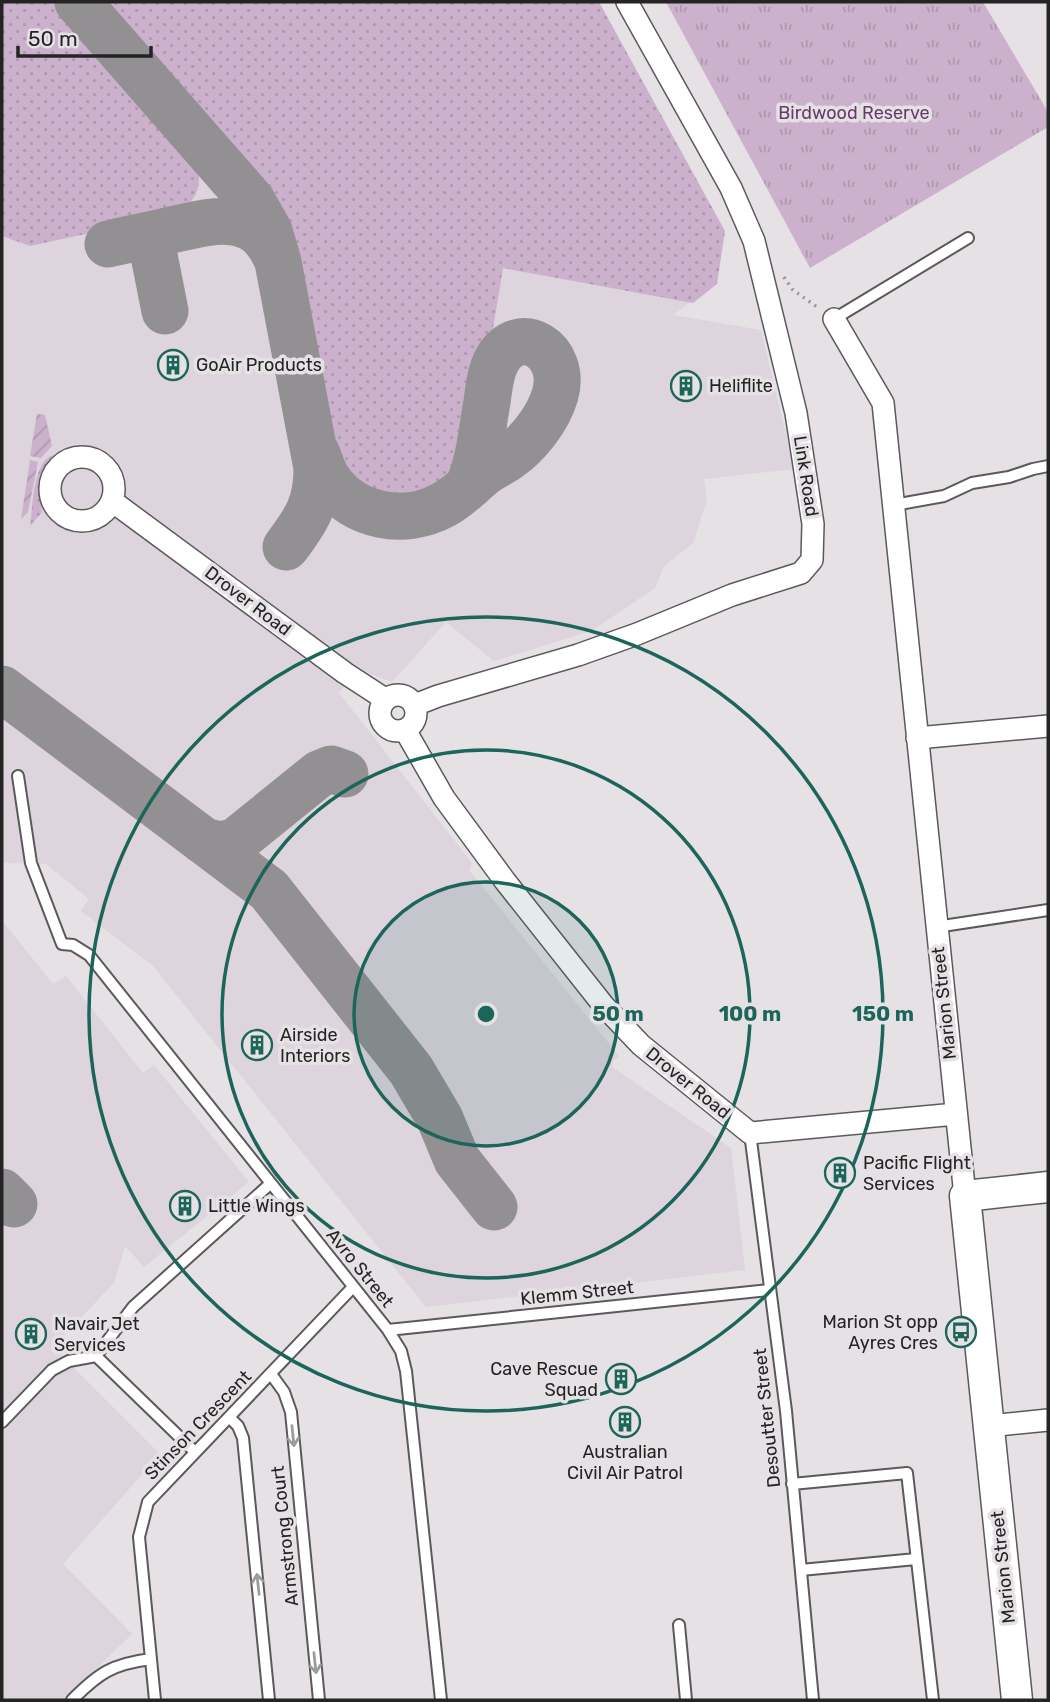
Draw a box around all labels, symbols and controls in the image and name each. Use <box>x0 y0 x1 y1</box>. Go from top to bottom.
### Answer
scale bar <box>18 14 150 58</box>
text: 50 m <box>28 26 78 51</box>
park label: Birdwood Reserve <box>778 102 930 124</box>
building icon: GoAir Products <box>156 348 190 382</box>
place label: GoAir Products <box>196 354 322 376</box>
building icon: Heliflite <box>669 369 703 403</box>
place label: Heliflite <box>709 375 773 397</box>
street label: Link Road <box>789 434 823 518</box>
street label: Drover Road <box>201 561 295 641</box>
street label: Marion Street <box>927 946 961 1060</box>
text: 50 m <box>592 1001 644 1026</box>
text: 100 m <box>719 1001 781 1026</box>
text: 150 m <box>852 1001 914 1026</box>
centre of rings <box>474 1002 498 1026</box>
place label: Airside Interiors <box>280 1024 350 1067</box>
building icon: Airside Interiors <box>240 1028 274 1062</box>
street label: Drover Road <box>641 1042 735 1124</box>
place label: Pacific Flight Services <box>863 1152 971 1195</box>
building icon: Pacific Flight Services <box>823 1156 857 1190</box>
building icon: Little Wings <box>168 1189 202 1223</box>
place label: Little Wings <box>208 1195 305 1217</box>
street label: Avro Street <box>322 1224 398 1312</box>
street label: Klemm Street <box>519 1276 635 1310</box>
place label: Marion St opp Ayres Cres <box>822 1311 938 1354</box>
place label: Navair Jet Services <box>54 1313 139 1356</box>
bus stop icon: Marion St opp Ayres Cres <box>944 1315 978 1349</box>
building icon: Navair Jet Services <box>14 1317 48 1351</box>
street label: Desoutter Street <box>749 1347 785 1489</box>
place label: Cave Rescue Squad <box>490 1358 598 1401</box>
building icon: Cave Rescue Squad <box>604 1362 638 1396</box>
street label: Stinson Crescent <box>140 1366 256 1484</box>
building icon: Australian Civil Air Patrol <box>608 1405 642 1439</box>
one-way arrow <box>287 1424 300 1447</box>
place label: Australian Civil Air Patrol <box>567 1441 683 1484</box>
street label: Armstrong Court <box>267 1465 303 1607</box>
street label: Marion Street <box>986 1510 1020 1624</box>
one-way arrow <box>251 1573 264 1595</box>
one-way arrow <box>309 1651 322 1674</box>

